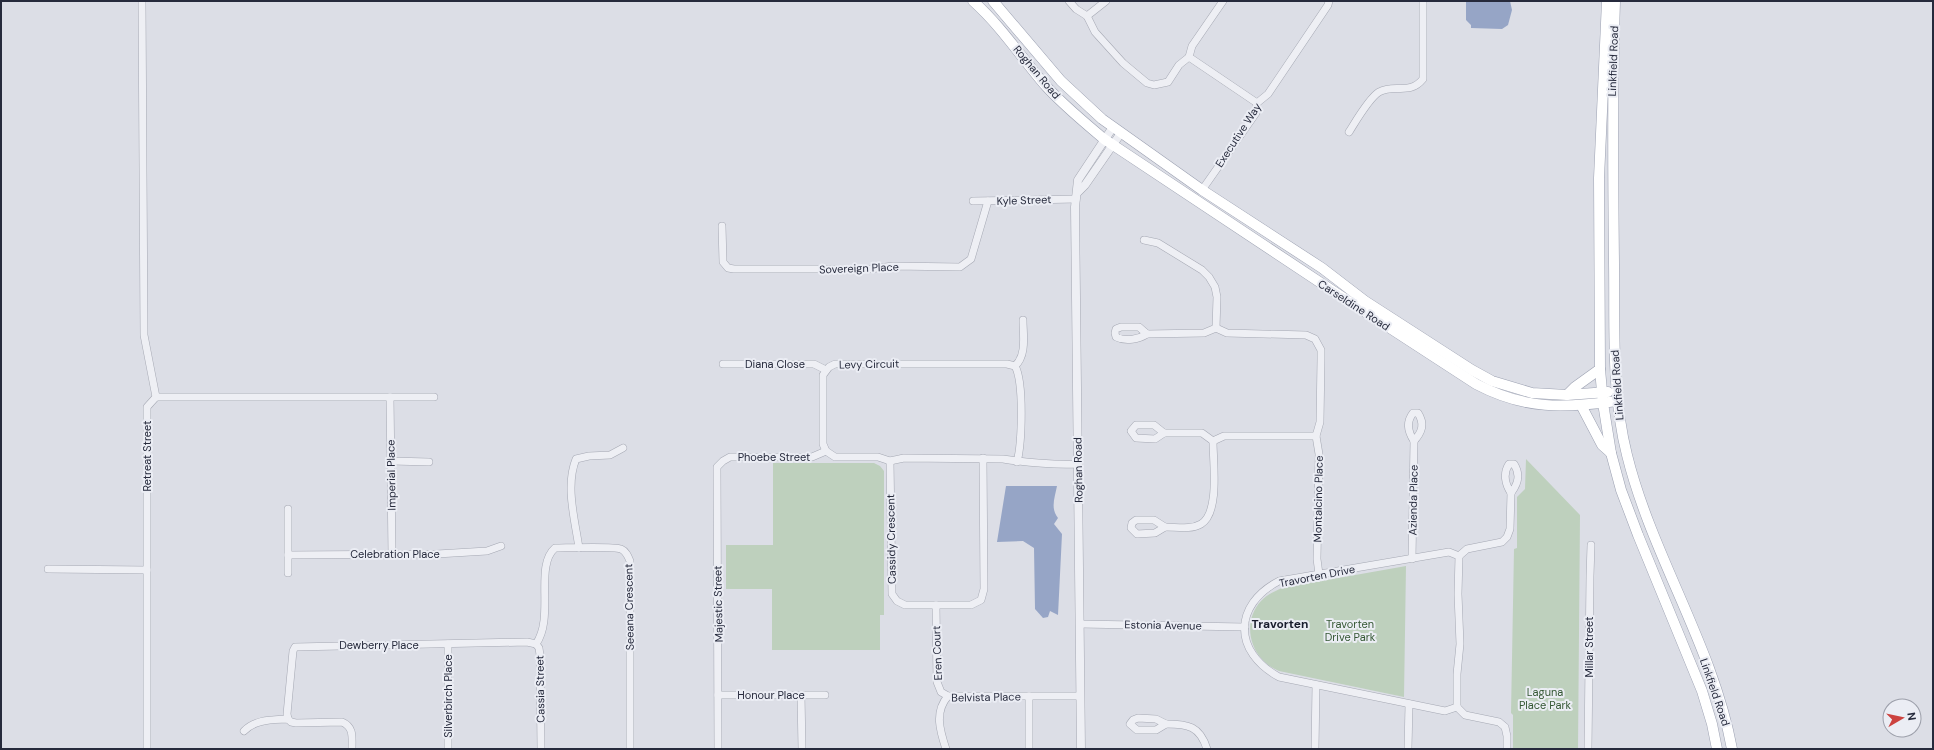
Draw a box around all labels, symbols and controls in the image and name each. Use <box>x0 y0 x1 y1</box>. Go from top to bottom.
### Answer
street label: Linkfield Road <box>1605 25 1621 97</box>
street label: Roghan Road <box>1010 42 1064 102</box>
street label: Executive Way <box>1212 100 1264 170</box>
street label: Kyle Street <box>996 192 1052 208</box>
street label: Sovereign Place <box>819 260 899 276</box>
street label: Carseldine Road <box>1315 277 1393 333</box>
street label: Linkfield Road <box>1608 349 1626 421</box>
street label: Levy Circuit <box>839 356 899 372</box>
street label: Diana Close <box>745 357 805 371</box>
street label: Retreat Street <box>140 421 154 491</box>
street label: Roghan Road <box>1070 437 1086 503</box>
street label: Imperial Place <box>383 439 399 511</box>
street label: Phoebe Street <box>738 450 810 464</box>
street label: Montalcino Place <box>1310 455 1326 543</box>
street label: Azienda Place <box>1405 465 1421 535</box>
street label: Cassidy Crescent <box>883 494 899 584</box>
street label: Celebration Place <box>350 547 440 561</box>
street label: Travorten Drive <box>1278 562 1356 590</box>
street label: Seeana Crescent <box>621 563 637 651</box>
street label: Majestic Street <box>710 565 726 643</box>
district label: Travorten <box>1252 616 1308 632</box>
street label: Estonia Avenue <box>1124 617 1202 633</box>
park label: Travorten Drive Park <box>1325 617 1376 644</box>
street label: Millar Street <box>1582 617 1596 677</box>
street label: Eren Court <box>929 625 945 681</box>
street label: Dewberry Place <box>339 638 419 652</box>
street label: Silverbirch Place <box>441 654 455 738</box>
street label: Cassia Street <box>532 655 548 723</box>
street label: Linkfield Road <box>1697 656 1733 728</box>
park label: Laguna Place Park <box>1519 685 1571 712</box>
street label: Honour Place <box>737 688 805 702</box>
street label: Belvista Place <box>951 689 1021 705</box>
north arrow <box>1882 698 1922 738</box>
text: N <box>1904 711 1919 721</box>

